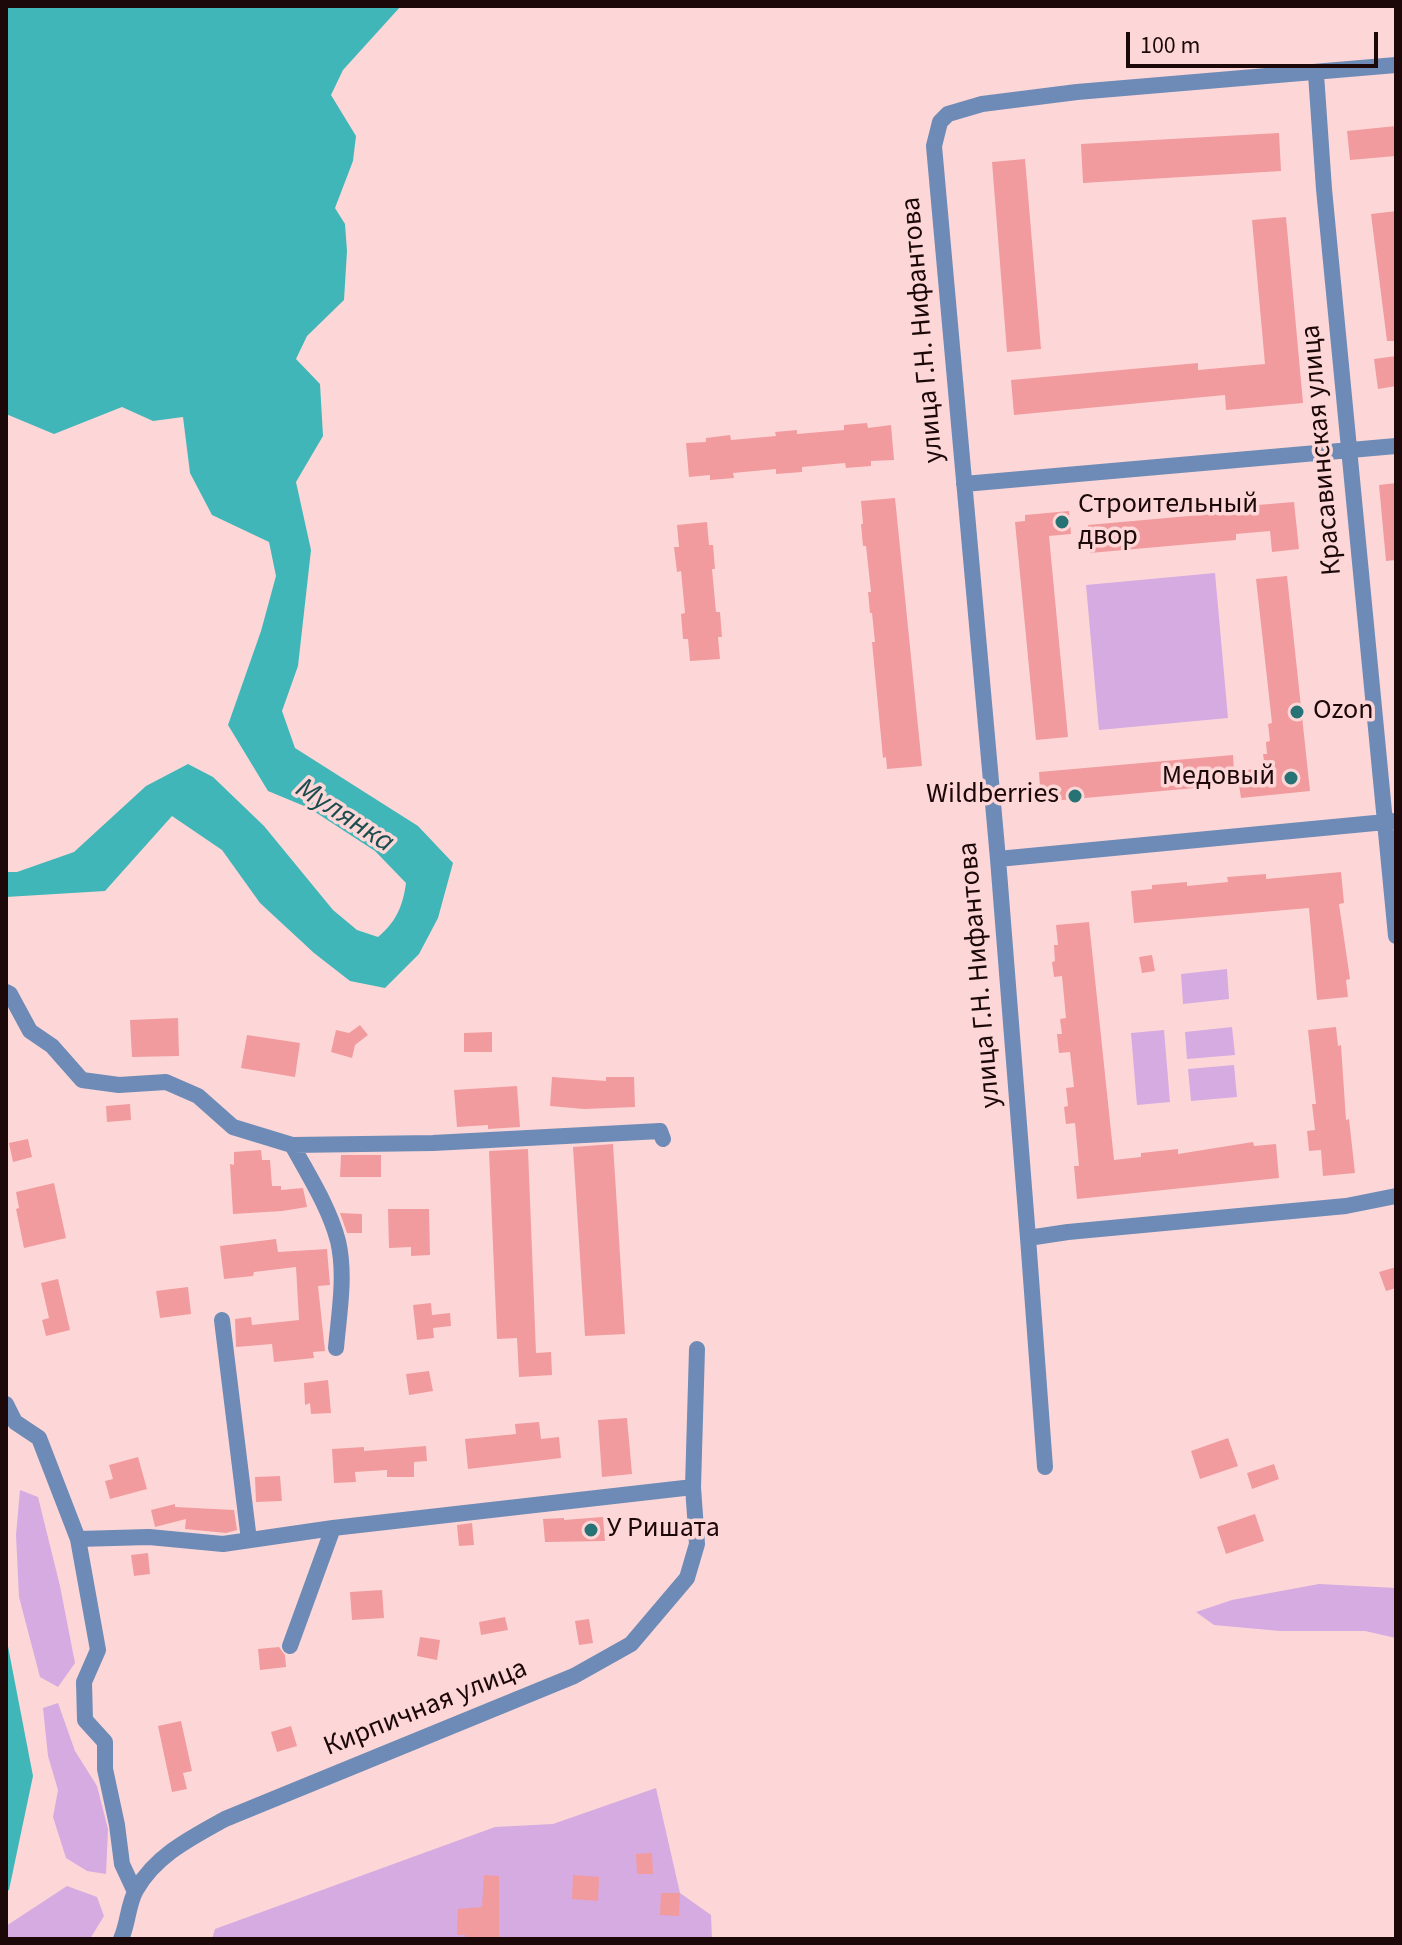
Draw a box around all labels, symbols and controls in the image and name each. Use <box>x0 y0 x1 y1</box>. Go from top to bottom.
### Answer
scale bar <box>1130 16 1382 66</box>
text: 100 m <box>1140 28 1200 63</box>
street label: улица Г.Н. Нифантова <box>896 195 952 465</box>
street label: Красавинская улица <box>1295 323 1351 577</box>
place label: Строительный двор <box>1078 489 1258 555</box>
marker: Строительный двор <box>1053 513 1071 531</box>
place label: Ozon <box>1313 695 1373 729</box>
marker: Ozon <box>1288 703 1306 721</box>
place label: Медовый <box>1162 761 1275 795</box>
marker: Медовый <box>1282 769 1300 787</box>
water label: Мулянка <box>288 772 400 862</box>
place label: Wildberries <box>926 779 1059 813</box>
marker: Wildberries <box>1066 787 1084 805</box>
street label: улица Г.Н. Нифантова <box>953 840 1009 1110</box>
place label: У Ришата <box>607 1513 720 1547</box>
marker: У Ришата <box>582 1521 600 1539</box>
street label: Кирпичная улица <box>319 1653 533 1765</box>

